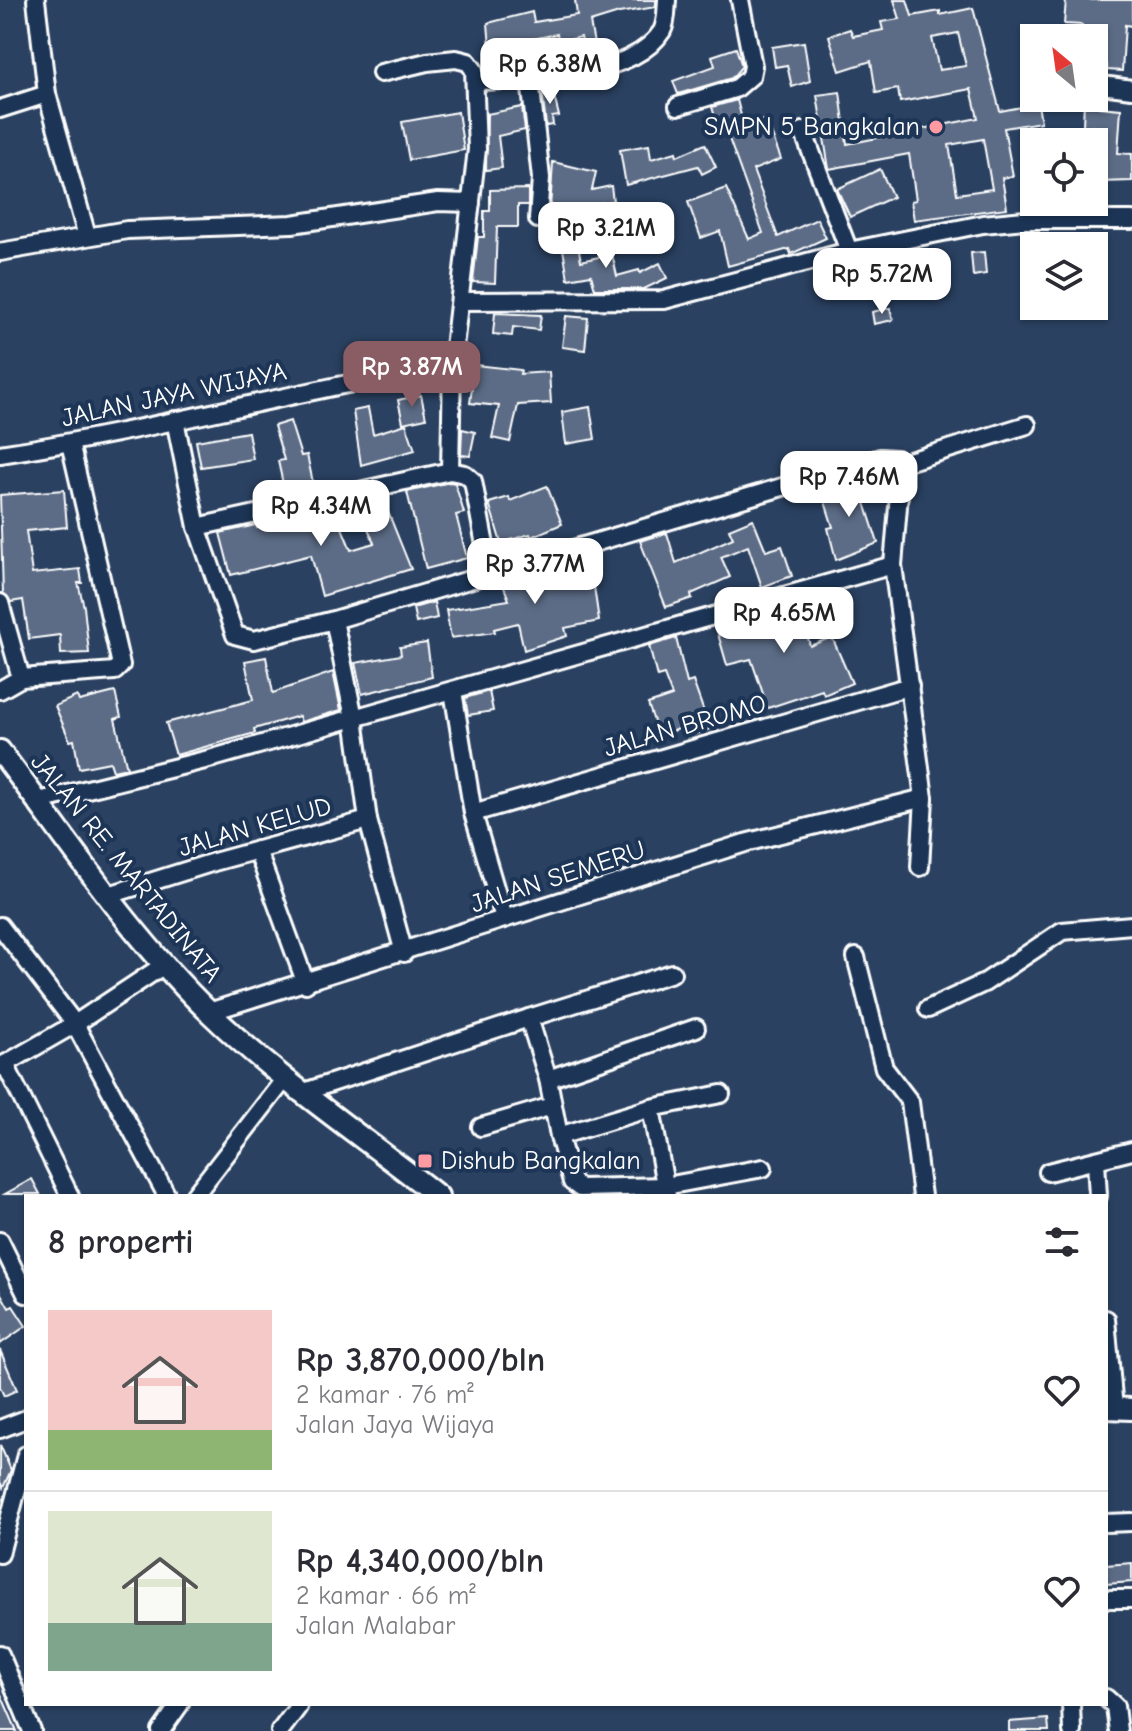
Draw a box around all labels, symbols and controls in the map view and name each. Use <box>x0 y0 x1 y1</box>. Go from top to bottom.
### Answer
north arrow <box>1020 24 1108 112</box>
map controls <box>1020 24 1108 320</box>
pin: Rp 6.38M <box>467 38 633 106</box>
text: Rp 6.38M <box>498 49 602 79</box>
place label: SMPN 5 Bangkalan <box>704 112 920 142</box>
marker: SMPN 5 Bangkalan <box>927 118 945 136</box>
button: locate <box>1020 128 1108 216</box>
pin: Rp 3.21M <box>523 202 689 270</box>
text: Rp 3.21M <box>556 213 656 243</box>
button: layers <box>1020 232 1108 320</box>
pin: Rp 5.72M <box>799 248 965 316</box>
text: Rp 5.72M <box>831 259 933 289</box>
pin: Rp 3.87M <box>329 341 495 409</box>
text: Rp 3.87M <box>361 352 463 382</box>
street label: JALAN JAYA WIJAYA <box>59 356 289 434</box>
pin: Rp 7.46M <box>766 451 932 519</box>
text: Rp 7.46M <box>798 462 900 492</box>
pin: Rp 4.34M <box>238 480 404 548</box>
text: Rp 4.34M <box>271 491 371 521</box>
pin: Rp 3.77M <box>452 538 618 606</box>
text: Rp 3.77M <box>485 549 585 579</box>
pin: Rp 4.65M <box>701 587 867 655</box>
text: Rp 4.65M <box>732 598 836 628</box>
street label: JALAN BROMO <box>600 688 770 764</box>
street label: JALAN RE. MARTADINATA <box>24 747 228 989</box>
street label: JALAN KELUD <box>175 791 335 863</box>
street label: JALAN SEMERU <box>467 835 649 919</box>
place label: Dishub Bangkalan <box>441 1146 641 1176</box>
marker: Dishub Bangkalan <box>416 1152 434 1170</box>
icon: filters <box>1040 1220 1084 1264</box>
text: 8 properti <box>48 1222 194 1262</box>
text: Rp 3,870,000/bln <box>296 1340 545 1380</box>
icon: home <box>112 1342 208 1438</box>
icon: heart <box>1040 1368 1084 1412</box>
text: 2 kamar · 76 m² <box>296 1380 474 1410</box>
text: Jalan Jaya Wijaya <box>296 1410 495 1440</box>
text: Rp 4,340,000/bln <box>296 1541 544 1581</box>
icon: home <box>112 1543 208 1639</box>
icon: heart <box>1040 1569 1084 1613</box>
text: 2 kamar · 66 m² <box>296 1581 476 1611</box>
text: Jalan Malabar <box>296 1611 455 1641</box>

